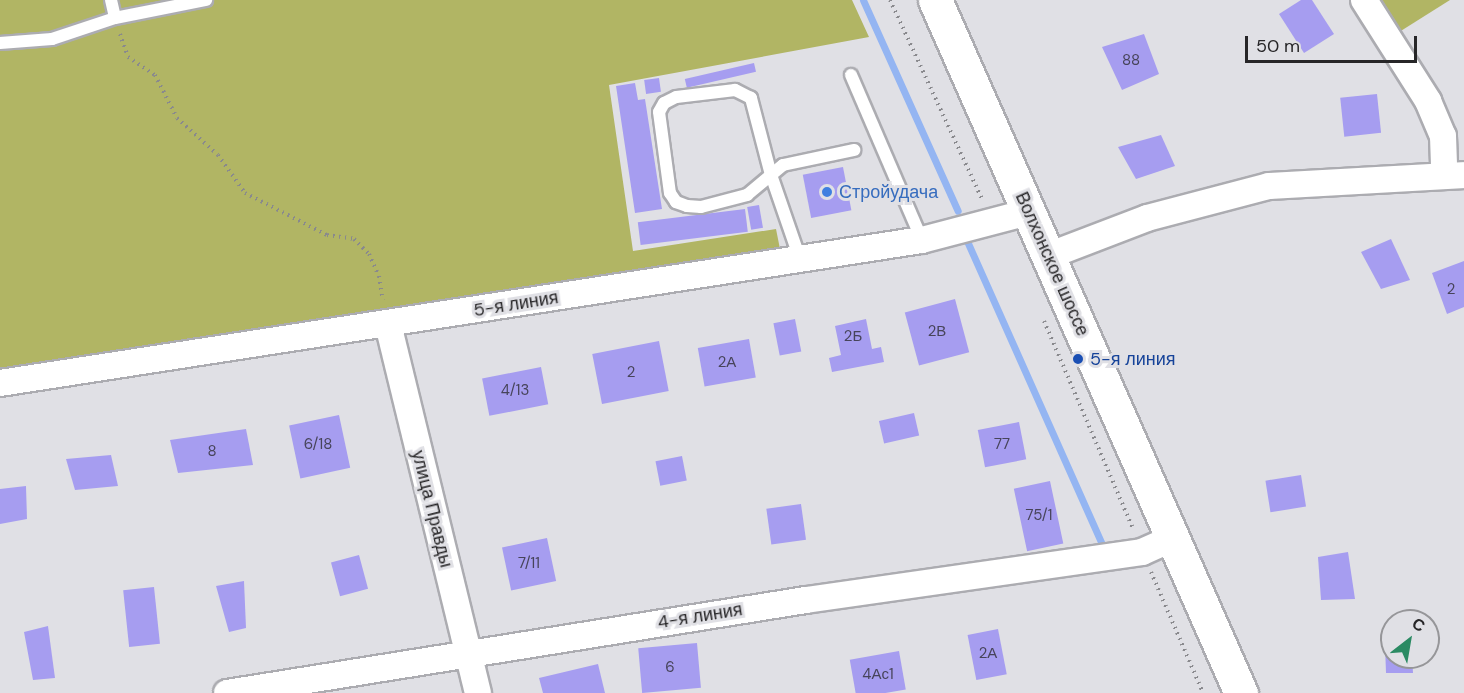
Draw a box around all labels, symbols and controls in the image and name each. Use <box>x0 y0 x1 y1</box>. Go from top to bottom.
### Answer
scale bar <box>1248 24 1420 62</box>
text: 50 m <box>1256 34 1300 58</box>
house number: 88 <box>1122 52 1140 70</box>
place label: Стройудача <box>839 181 938 203</box>
marker: Стройудача <box>820 185 834 199</box>
street label: Волхонское шоссе <box>1011 189 1093 339</box>
house number: 2 <box>1447 281 1455 299</box>
street label: 5-я линия <box>472 287 560 321</box>
house number: 2В <box>928 323 946 341</box>
house number: 2Б <box>844 328 862 346</box>
place label: 5-я линия <box>1090 348 1176 370</box>
marker: 5-я линия <box>1071 352 1085 366</box>
house number: 2А <box>718 354 736 372</box>
house number: 2 <box>627 364 635 382</box>
house number: 4/13 <box>501 382 529 400</box>
house number: 6/18 <box>304 436 332 454</box>
house number: 77 <box>994 436 1010 454</box>
house number: 8 <box>207 443 217 461</box>
street label: улица Правды <box>407 448 457 570</box>
house number: 75/1 <box>1026 507 1052 525</box>
house number: 7/11 <box>518 555 540 573</box>
street label: 4-я линия <box>656 599 744 633</box>
north arrow <box>1380 609 1440 669</box>
text: С <box>1408 613 1429 637</box>
house number: 2А <box>979 645 997 663</box>
house number: 6 <box>665 659 675 677</box>
house number: 4Ас1 <box>862 666 894 684</box>

